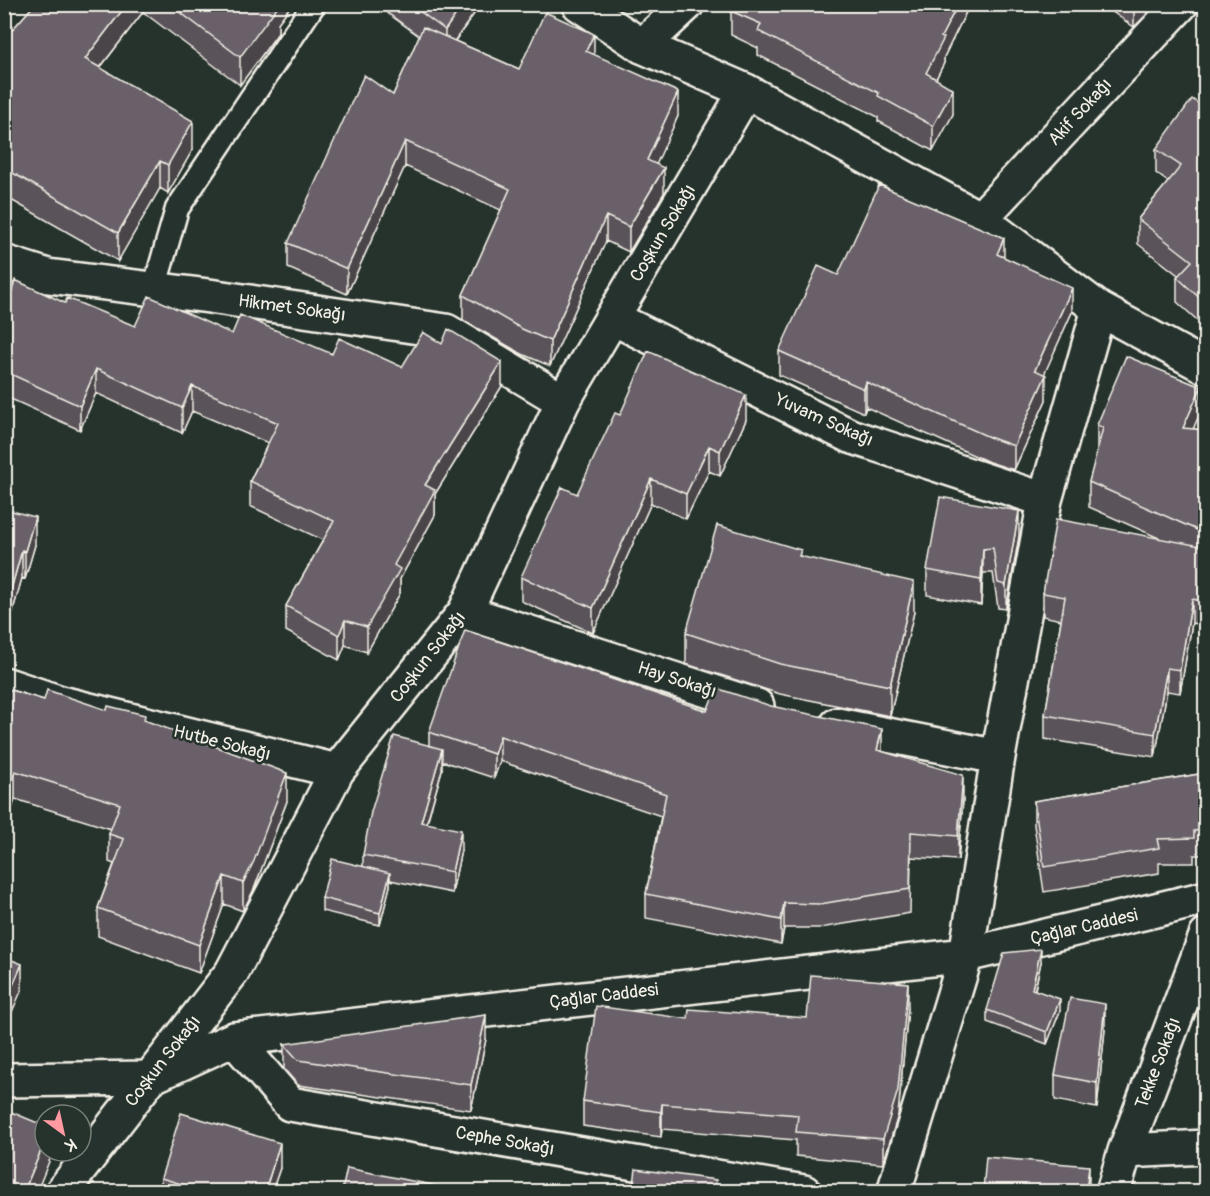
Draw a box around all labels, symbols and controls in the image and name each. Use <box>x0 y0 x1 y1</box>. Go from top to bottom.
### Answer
street label: Akif Sokağı <box>1043 73 1117 151</box>
street label: Coşkun Sokağı <box>625 180 701 286</box>
street label: Hikmet Sokağı <box>237 289 347 327</box>
street label: Yuvam Sokağı <box>770 388 877 452</box>
street label: Coşkun Sokağı <box>385 607 471 707</box>
street label: Hay Sokağı <box>635 656 719 704</box>
street label: Hutbe Sokağı <box>171 720 273 766</box>
street label: Çağlar Caddesi <box>1028 903 1140 951</box>
street label: Çağlar Caddesi <box>548 978 660 1014</box>
street label: Coşkun Sokağı <box>120 1011 206 1111</box>
street label: Tekke Sokağı <box>1130 1014 1186 1112</box>
north arrow <box>33 1103 93 1163</box>
street label: Cephe Sokağı <box>454 1121 556 1161</box>
text: K <box>61 1134 80 1156</box>

